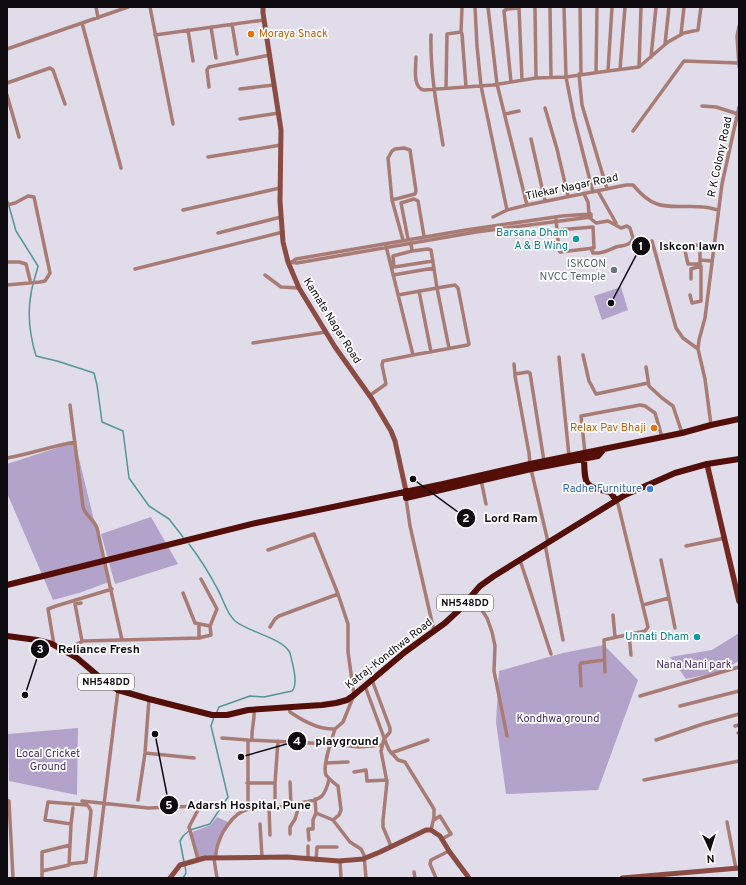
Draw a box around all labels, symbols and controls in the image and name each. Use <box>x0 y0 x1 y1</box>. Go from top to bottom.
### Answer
place label: Moraya Snack <box>259 27 328 41</box>
marker: Moraya Snack <box>246 29 256 39</box>
street label: R K Colony Road <box>705 115 735 199</box>
street label: Tilekar Nagar Road <box>524 170 620 204</box>
place label: Barsana Dham A & B Wing <box>496 226 568 253</box>
marker: Barsana Dham A & B Wing <box>571 234 581 244</box>
callout: Iskcon lawn <box>631 234 733 258</box>
text: 1 <box>639 239 643 255</box>
text: Iskcon lawn <box>659 239 725 255</box>
place label: ISKCON NVCC Temple <box>539 257 606 284</box>
marker: ISKCON NVCC Temple <box>609 265 619 275</box>
street label: Kamate Nagar Road <box>300 276 364 366</box>
place label: Relax Pav Bhaji <box>570 421 646 435</box>
marker: Relax Pav Bhaji <box>649 423 659 433</box>
place label: Radhe Furniture <box>562 482 642 496</box>
marker: Radhe Furniture <box>645 484 655 494</box>
callout: Lord Ram <box>456 506 545 530</box>
text: 2 <box>462 511 470 527</box>
text: Lord Ram <box>484 511 538 527</box>
road number: NH548DD <box>437 595 493 611</box>
street label: Katraj-Kondhwa Road <box>343 616 435 692</box>
place label: Unnati Dham <box>625 630 689 644</box>
marker: Unnati Dham <box>692 632 702 642</box>
callout: Reliance Fresh <box>30 637 147 661</box>
text: 3 <box>36 642 44 658</box>
text: Reliance Fresh <box>58 642 140 658</box>
park label: Nana Nani park <box>656 658 732 672</box>
road number: NH548DD <box>78 674 134 690</box>
park label: Kondhwa ground <box>516 712 600 726</box>
callout: playground <box>287 729 387 753</box>
text: 4 <box>293 734 301 750</box>
text: playground <box>315 734 379 750</box>
park label: Local Cricket Ground <box>16 747 80 774</box>
callout: Adarsh Hospital, Pune <box>159 793 319 817</box>
text: 5 <box>165 798 173 814</box>
text: Adarsh Hospital, Pune <box>187 798 311 814</box>
north arrow <box>690 829 730 869</box>
text: N <box>706 851 715 865</box>

